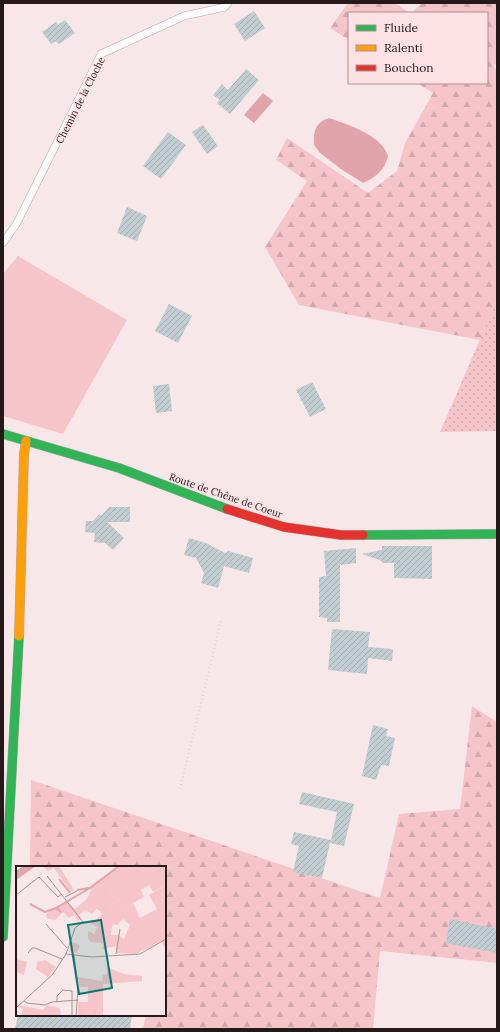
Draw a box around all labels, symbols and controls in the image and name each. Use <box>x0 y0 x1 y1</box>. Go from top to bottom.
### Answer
legend <box>348 12 488 84</box>
text: Fluide <box>384 20 419 35</box>
text: Ralenti <box>384 40 423 55</box>
street label: Chemin de la Cloche <box>53 54 108 146</box>
text: Bouchon <box>384 60 434 75</box>
street label: Route de Chêne de Coeur <box>167 470 285 521</box>
inset map <box>16 866 166 1016</box>

